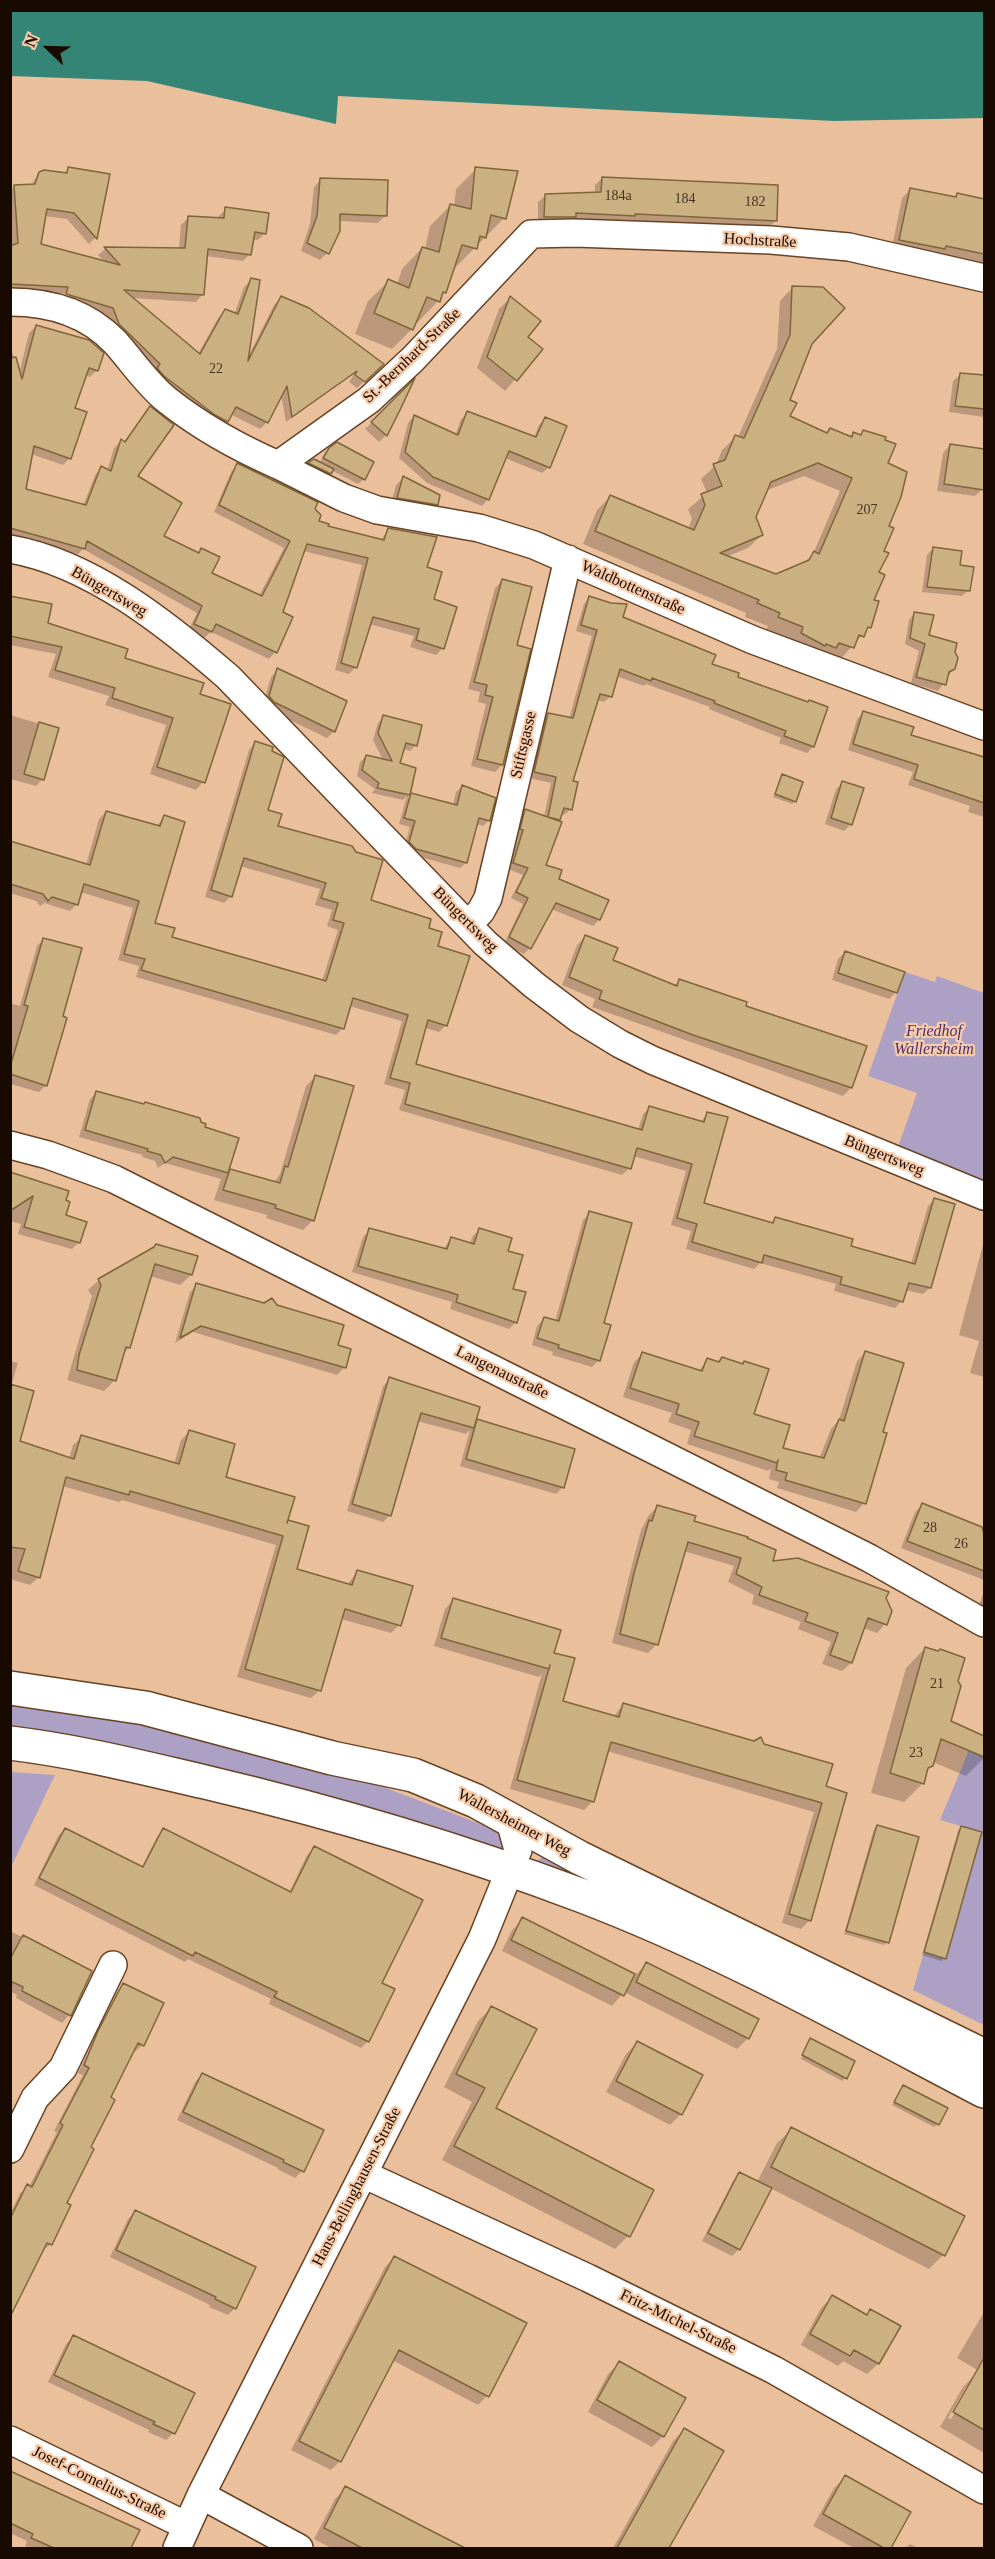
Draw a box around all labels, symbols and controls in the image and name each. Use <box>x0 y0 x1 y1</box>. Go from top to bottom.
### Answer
north arrow <box>18 18 78 78</box>
text: N <box>21 32 41 49</box>
house number: 184a <box>604 188 632 204</box>
house number: 184 <box>674 191 696 207</box>
house number: 182 <box>744 194 766 210</box>
street label: Hochstraße <box>723 230 797 252</box>
street label: St.-Bernhard-Straße <box>359 304 465 408</box>
house number: 22 <box>209 361 223 377</box>
house number: 207 <box>856 502 878 518</box>
street label: Waldbottenstraße <box>578 557 688 619</box>
street label: Büngertsweg <box>68 563 150 621</box>
street label: Stiftsgasse <box>507 709 541 781</box>
street label: Büngertsweg <box>428 883 502 957</box>
park label: Friedhof Wallersheim <box>894 1022 974 1060</box>
street label: Büngertsweg <box>841 1131 927 1181</box>
street label: Langenaustraße <box>452 1342 552 1404</box>
house number: 28 <box>923 1520 937 1536</box>
house number: 26 <box>954 1536 968 1552</box>
house number: 21 <box>930 1676 944 1692</box>
house number: 23 <box>909 1745 923 1761</box>
street label: Wallersheimer Weg <box>454 1785 574 1861</box>
street label: Hans-Bellinghausen-Straße <box>309 2104 405 2270</box>
street label: Fritz-Michel-Straße <box>617 2286 739 2358</box>
street label: Josef-Cornelius-Straße <box>29 2442 169 2524</box>

